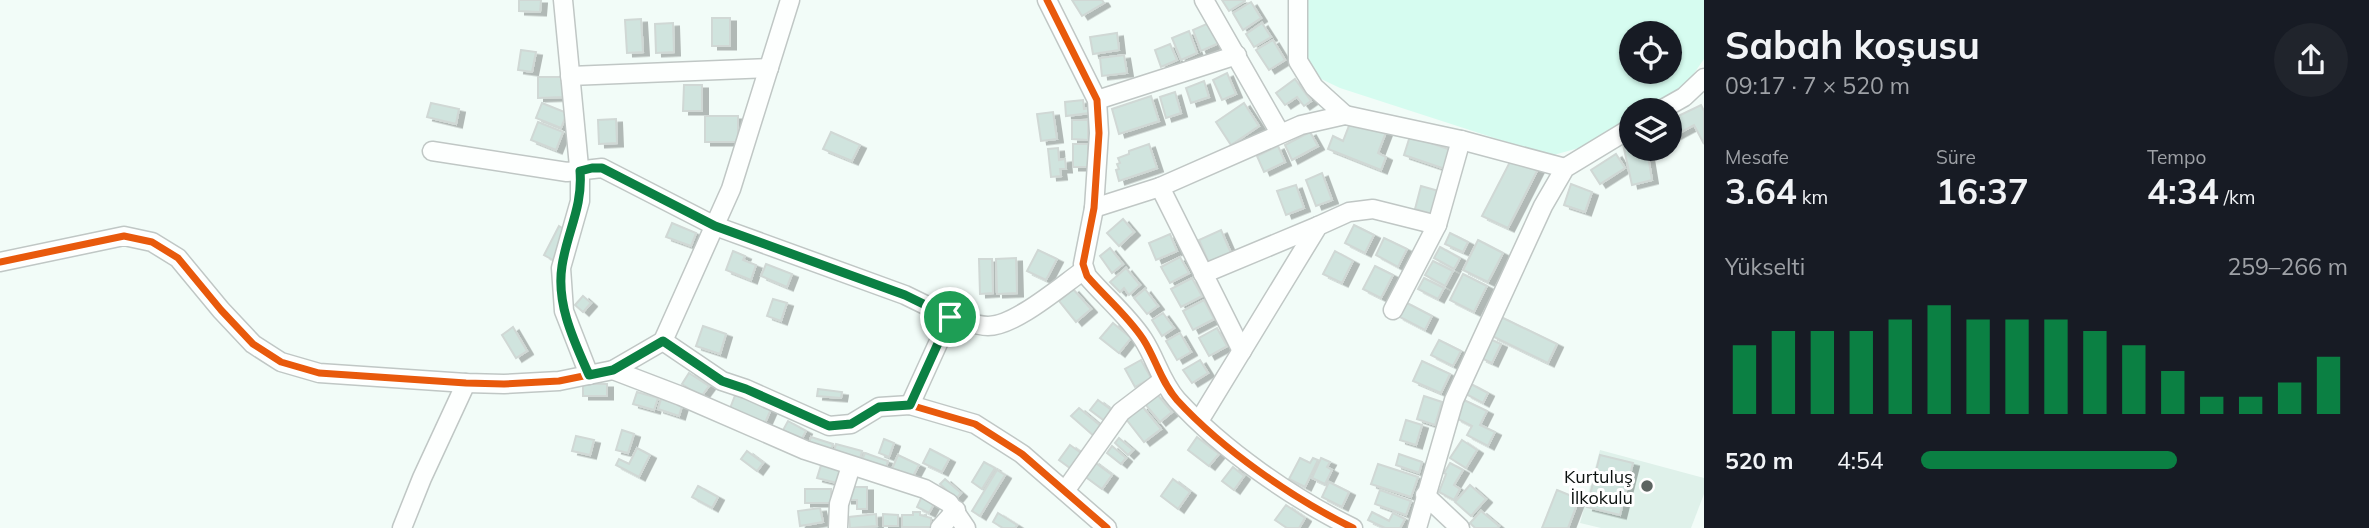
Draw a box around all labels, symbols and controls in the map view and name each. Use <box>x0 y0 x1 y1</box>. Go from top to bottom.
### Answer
map controls <box>1619 21 1682 161</box>
button: locate <box>1619 21 1682 84</box>
text: Sabah koşusu <box>1725 21 1980 69</box>
button: share <box>2274 23 2348 97</box>
text: 09:17 · 7 × 520 m <box>1725 71 1910 100</box>
button: layers <box>1619 98 1682 161</box>
text: Mesafe <box>1725 145 1789 169</box>
text: Süre <box>1936 145 1976 169</box>
text: Tempo <box>2147 145 2206 169</box>
text: 3.64 <box>1725 169 1797 213</box>
text: 16:37 <box>1936 169 2029 213</box>
text: 4:34 <box>2147 169 2219 213</box>
text: km <box>1797 185 1828 209</box>
text: /km <box>2219 185 2256 209</box>
text: Yükselti <box>1725 252 1805 281</box>
text: 259–266 m <box>2227 252 2348 281</box>
pin <box>920 287 980 347</box>
icon: arrive <box>931 298 969 336</box>
text: 520 m <box>1725 446 1793 475</box>
text: 4:54 <box>1837 446 1884 475</box>
place label: Kurtuluş İlkokulu <box>1564 465 1633 509</box>
marker: Kurtuluş İlkokulu <box>1639 478 1655 494</box>

